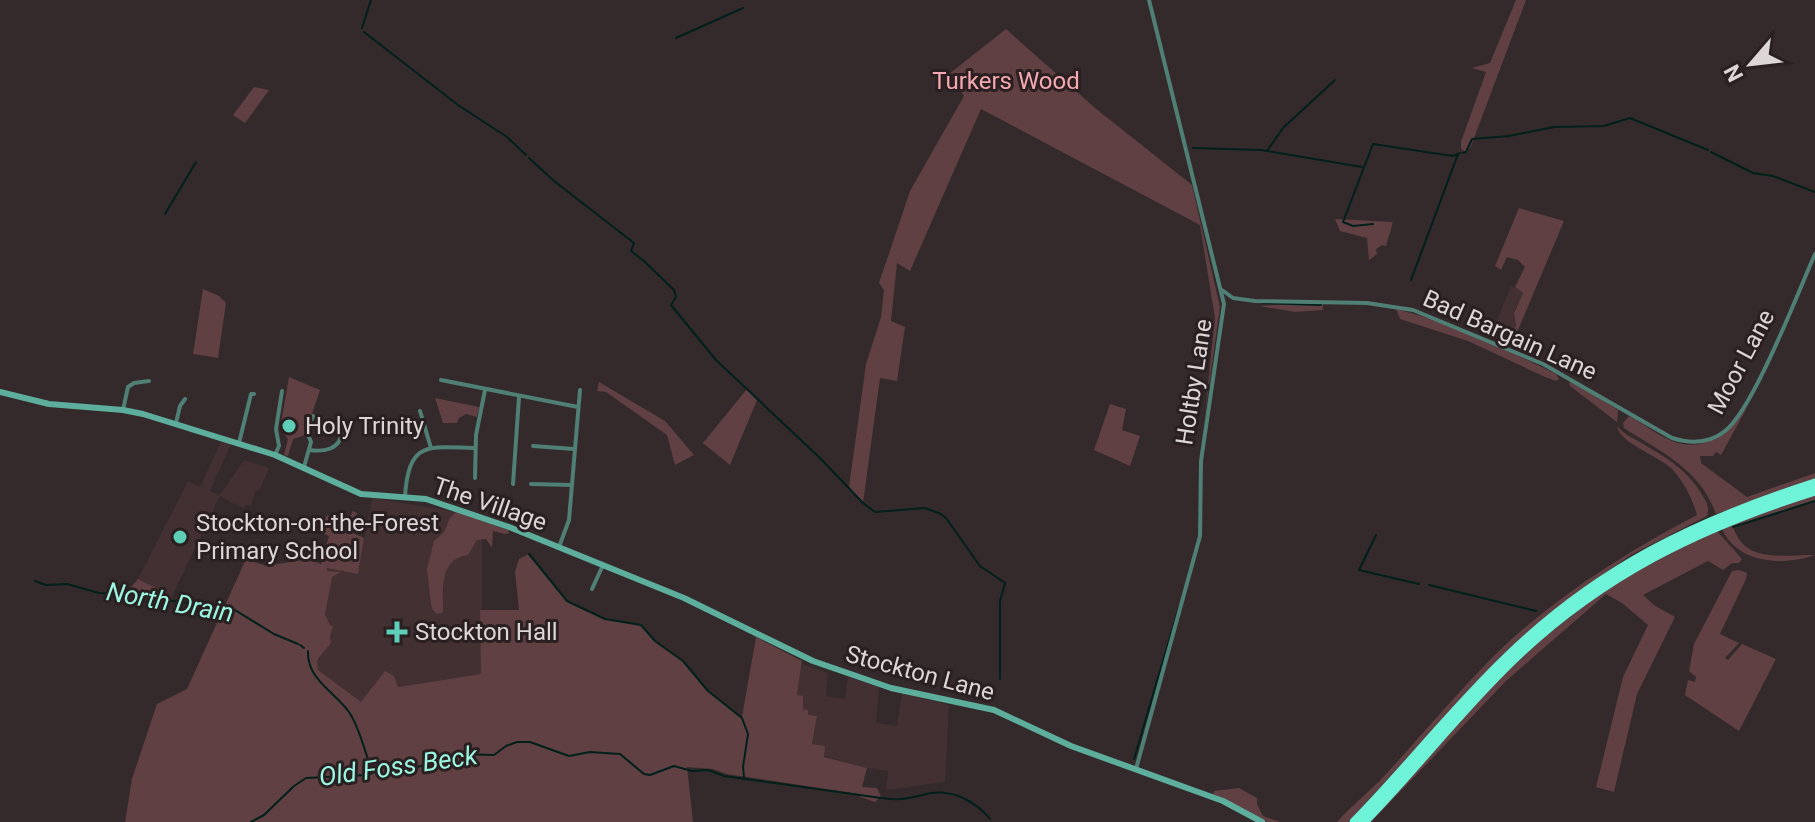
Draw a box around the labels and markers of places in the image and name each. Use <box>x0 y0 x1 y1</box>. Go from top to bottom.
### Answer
place label: Holy Trinity <box>305 412 425 440</box>
marker: Holy Trinity <box>280 417 298 435</box>
place label: Stockton-on-the-Forest Primary School <box>196 509 439 565</box>
marker: Stockton-on-the-Forest Primary School <box>171 528 189 546</box>
place label: Stockton Hall <box>415 618 558 646</box>
marker: Stockton Hall <box>386 621 408 643</box>

